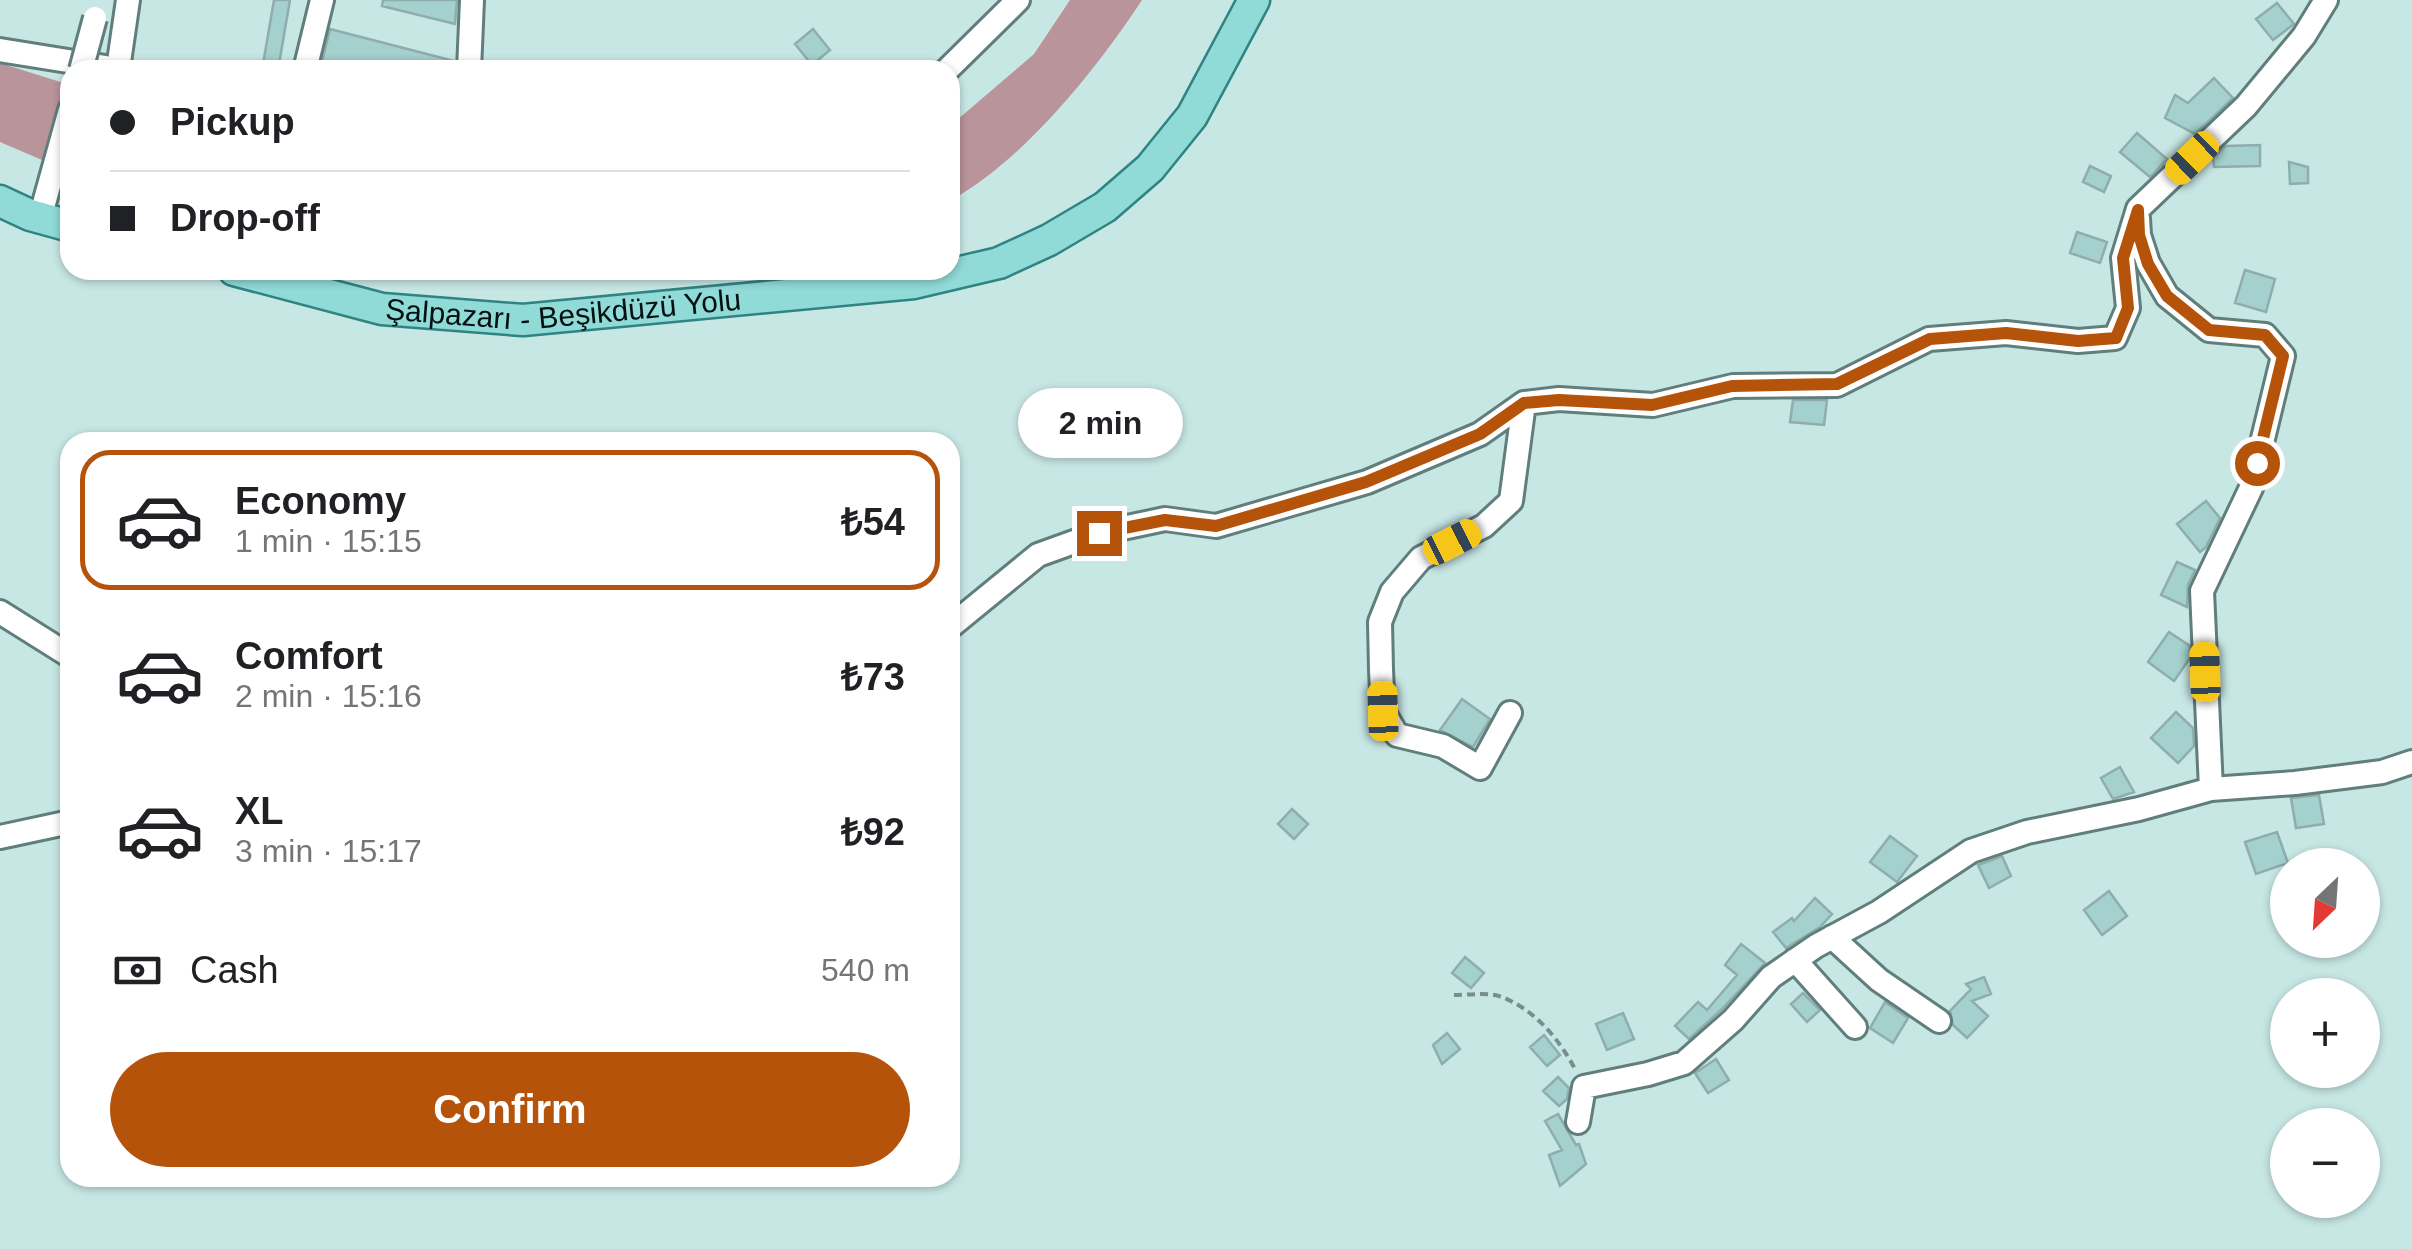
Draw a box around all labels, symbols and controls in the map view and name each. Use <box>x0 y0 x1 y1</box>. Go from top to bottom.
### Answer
text: Pickup <box>170 101 295 143</box>
car <box>2160 126 2224 190</box>
text: Drop-off <box>170 197 320 239</box>
street label: Şalpazarı - Beşikdüzü Yolu <box>384 282 743 336</box>
callout: 2 min <box>1016 388 1182 458</box>
text: 2 min <box>1059 405 1142 441</box>
route start <box>2235 441 2280 486</box>
icon: car <box>115 475 205 565</box>
text: Economy <box>235 480 406 522</box>
text: ₺54 <box>841 501 905 543</box>
route end <box>1077 511 1122 556</box>
car <box>1418 515 1486 569</box>
text: 1 min · 15:15 <box>235 523 422 559</box>
icon: car <box>115 630 205 720</box>
text: Comfort <box>235 635 383 677</box>
car <box>2189 641 2221 703</box>
text: ₺73 <box>841 656 905 698</box>
text: 2 min · 15:16 <box>235 678 422 714</box>
car <box>1367 680 1399 742</box>
icon: car <box>115 785 205 875</box>
text: XL <box>235 790 284 832</box>
text: ₺92 <box>841 811 905 853</box>
text: 3 min · 15:17 <box>235 833 422 869</box>
north arrow <box>2270 848 2380 958</box>
map controls <box>2270 848 2380 1218</box>
icon: cash <box>110 943 165 998</box>
text: Cash <box>190 949 279 991</box>
text: 540 m <box>821 952 910 988</box>
button: + <box>2270 978 2380 1088</box>
button: Confirm <box>110 1052 910 1167</box>
button: − <box>2270 1108 2380 1218</box>

